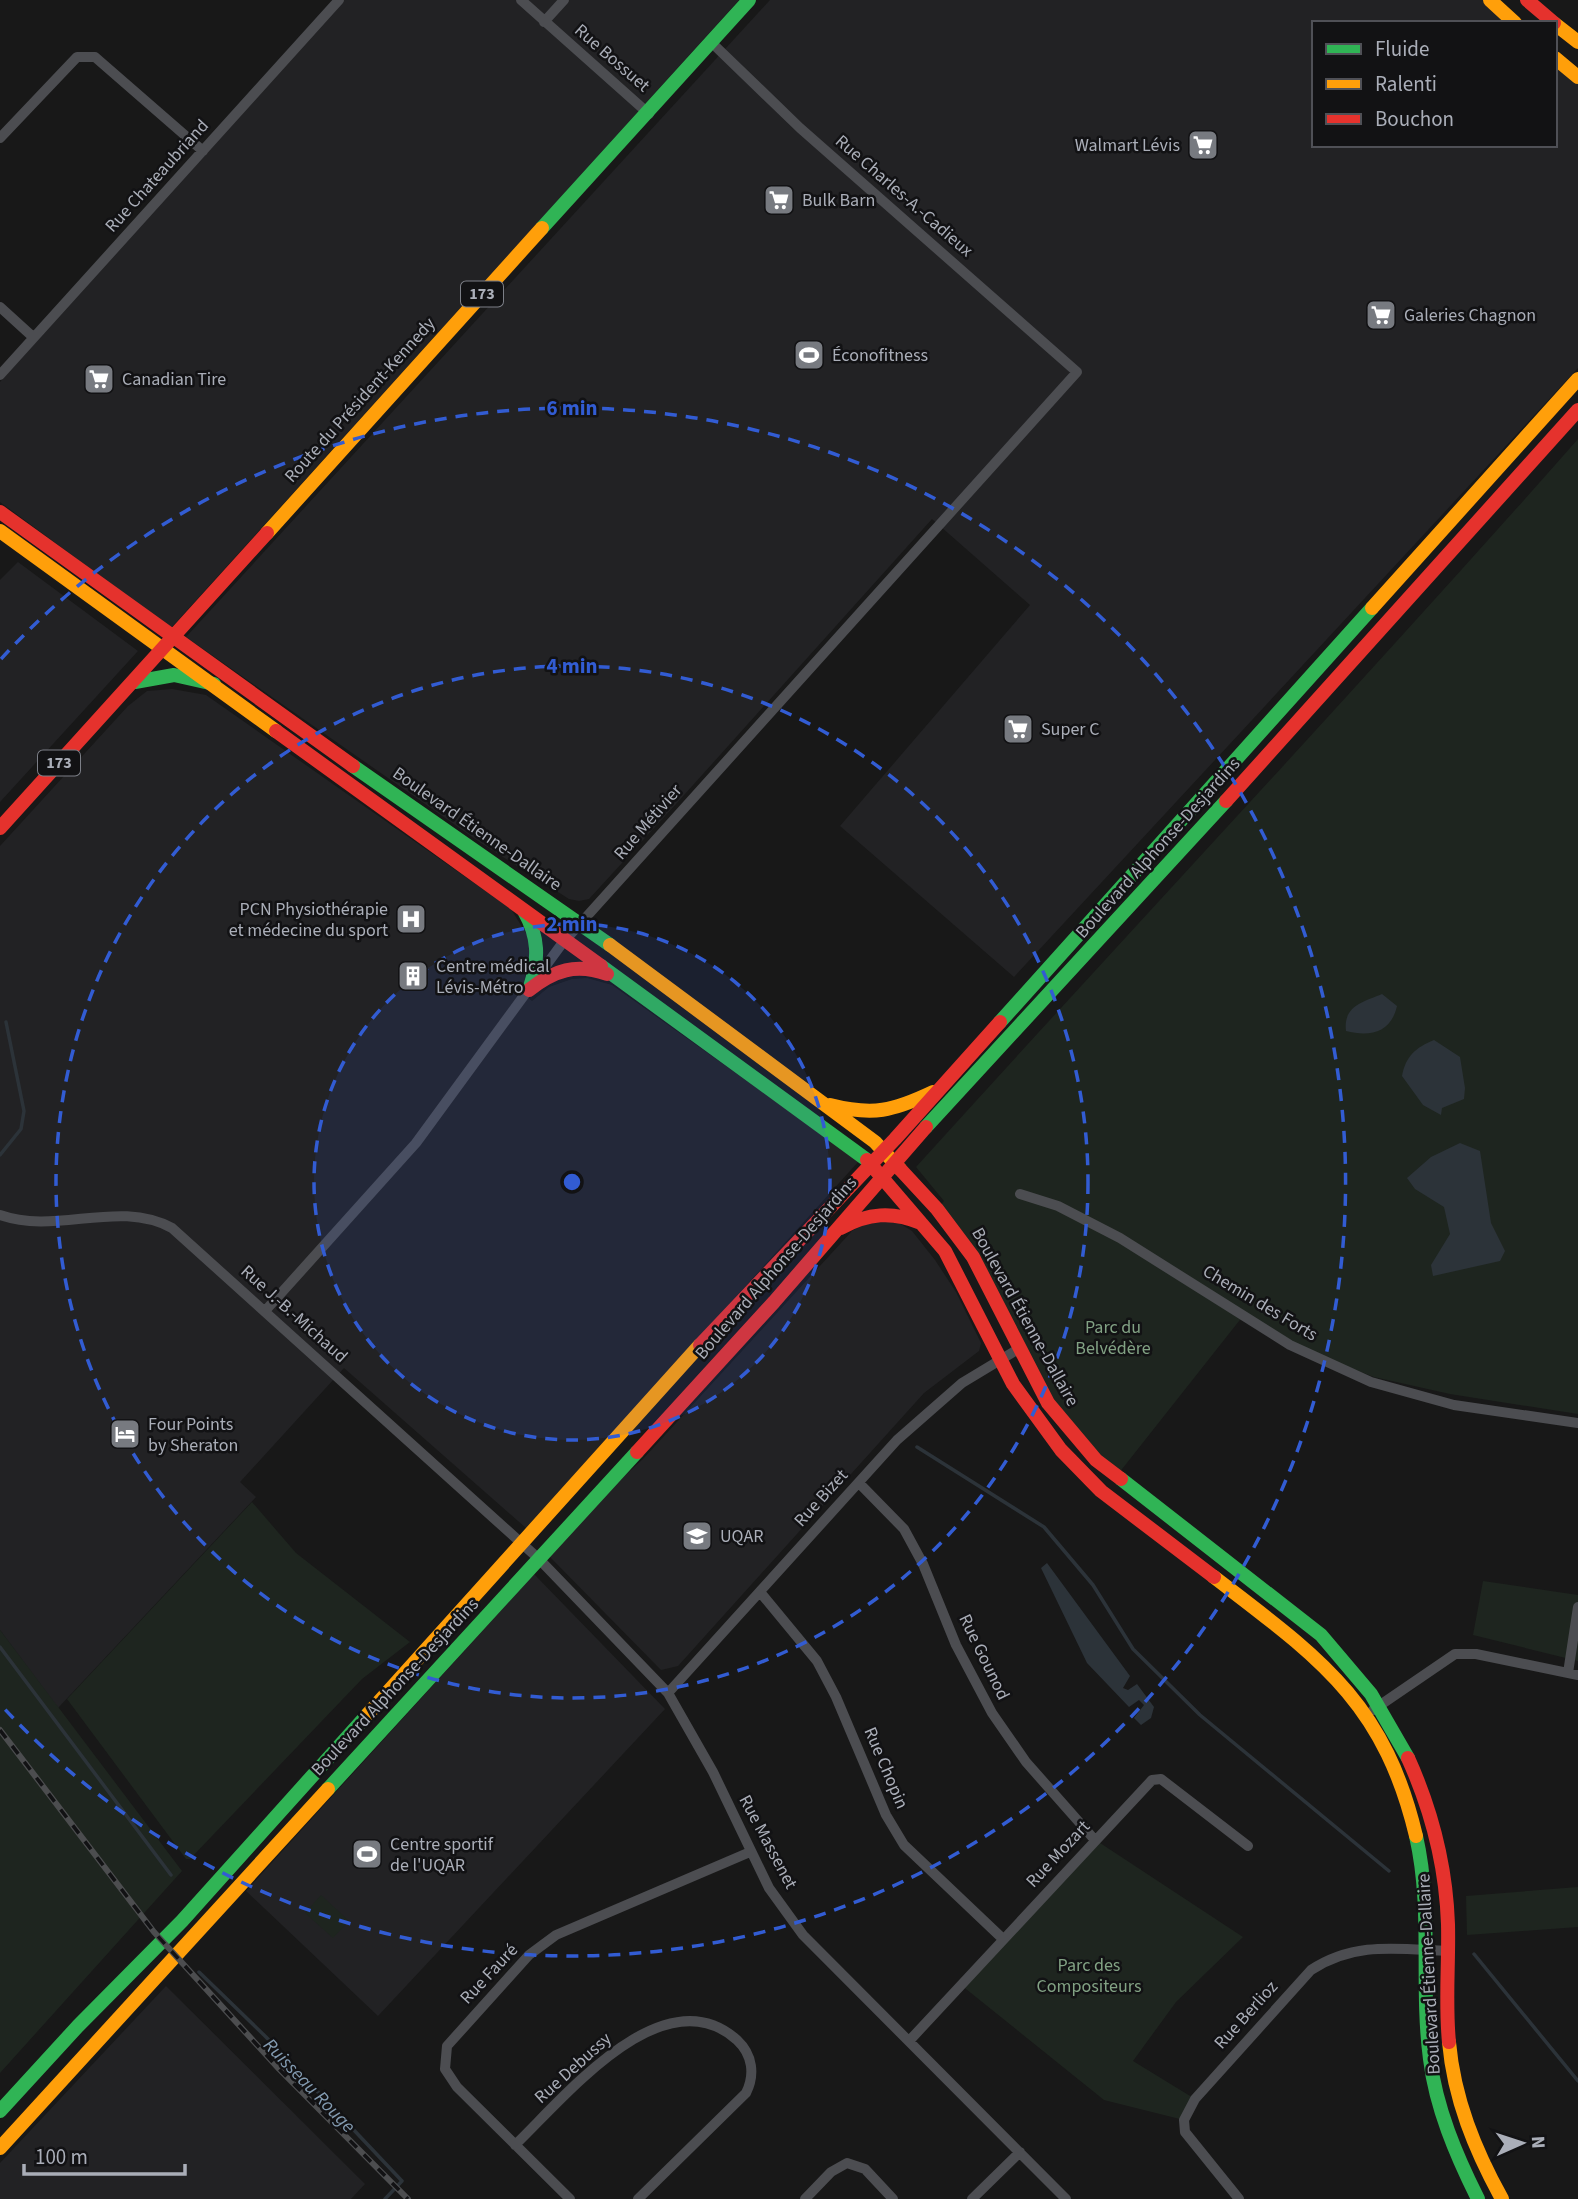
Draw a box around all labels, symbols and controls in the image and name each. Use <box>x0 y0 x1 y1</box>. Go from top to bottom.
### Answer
street label: Rue Bossuet <box>569 18 655 98</box>
legend <box>1312 21 1557 147</box>
text: Fluide <box>1375 34 1429 64</box>
text: Ralenti <box>1375 69 1437 99</box>
text: Bouchon <box>1375 104 1454 134</box>
street label: Rue Chateaubriand <box>99 114 215 238</box>
supermarket icon: Walmart Lévis <box>1186 128 1220 162</box>
street label: Rue Charles-A.-Cadieux <box>830 129 978 263</box>
place label: Walmart Lévis <box>1075 133 1180 158</box>
supermarket icon: Bulk Barn <box>762 183 796 217</box>
place label: Bulk Barn <box>802 188 875 213</box>
road number: 173 <box>461 282 503 306</box>
supermarket icon: Galeries Chagnon <box>1364 298 1398 332</box>
place label: Galeries Chagnon <box>1404 303 1536 328</box>
street label: Route du Président-Kennedy <box>279 311 442 488</box>
sports icon: Éconofitness <box>792 338 826 372</box>
place label: Éconofitness <box>832 343 928 368</box>
supermarket icon: Canadian Tire <box>82 362 116 396</box>
place label: Canadian Tire <box>122 367 226 392</box>
text: 6 min <box>546 393 598 423</box>
text: 4 min <box>546 651 598 681</box>
supermarket icon: Super C <box>1001 712 1035 746</box>
place label: Super C <box>1041 717 1099 742</box>
road number: 173 <box>38 750 80 776</box>
street label: Boulevard Alphonse-Desjardins <box>1070 752 1246 944</box>
street label: Boulevard Étienne-Dallaire <box>387 761 567 897</box>
street label: Rue Métivier <box>608 778 688 865</box>
place label: PCN Physiothérapie et médecine du sport <box>229 897 388 943</box>
hospital icon: PCN Physiothérapie et médecine du sport <box>394 902 428 936</box>
text: 2 min <box>546 909 598 939</box>
place label: Centre médical Lévis-Métro <box>436 954 550 1000</box>
building icon: Centre médical Lévis-Métro <box>396 959 430 993</box>
centre of rings <box>560 1170 584 1194</box>
street label: Boulevard Alphonse-Desjardins <box>689 1171 863 1365</box>
street label: Boulevard Étienne-Dallaire <box>965 1223 1085 1411</box>
street label: Rue J.-B.-Michaud <box>235 1259 353 1369</box>
street label: Chemin des Forts <box>1198 1259 1322 1347</box>
park label: Parc du Belvédère <box>1075 1315 1151 1361</box>
place label: Four Points by Sheraton <box>148 1412 238 1458</box>
hotel icon: Four Points by Sheraton <box>108 1417 142 1451</box>
street label: Rue Bizet <box>788 1464 854 1532</box>
school or university icon: UQAR <box>680 1519 714 1553</box>
place label: UQAR <box>720 1524 763 1549</box>
street label: Boulevard Alphonse-Desjardins <box>306 1592 484 1782</box>
street label: Rue Gounod <box>952 1610 1016 1704</box>
street label: Rue Chopin <box>858 1723 914 1813</box>
street label: Rue Massenet <box>733 1790 803 1894</box>
street label: Rue Mozart <box>1020 1815 1096 1893</box>
place label: Centre sportif de l'UQAR <box>390 1832 494 1878</box>
sports icon: Centre sportif de l'UQAR <box>350 1837 384 1871</box>
street label: Boulevard Étienne-Dallaire <box>1411 1873 1447 2075</box>
street label: Rue Fauré <box>454 1938 524 2010</box>
park label: Parc des Compositeurs <box>1037 1953 1141 1999</box>
street label: Rue Berlioz <box>1208 1975 1284 2055</box>
street label: Rue Debussy <box>529 2026 617 2109</box>
water label: Ruisseau Rouge <box>257 2033 361 2139</box>
north arrow <box>1487 2108 1557 2178</box>
scale bar <box>24 2132 186 2176</box>
text: N <box>1524 2135 1551 2149</box>
text: 100 m <box>35 2142 88 2172</box>

